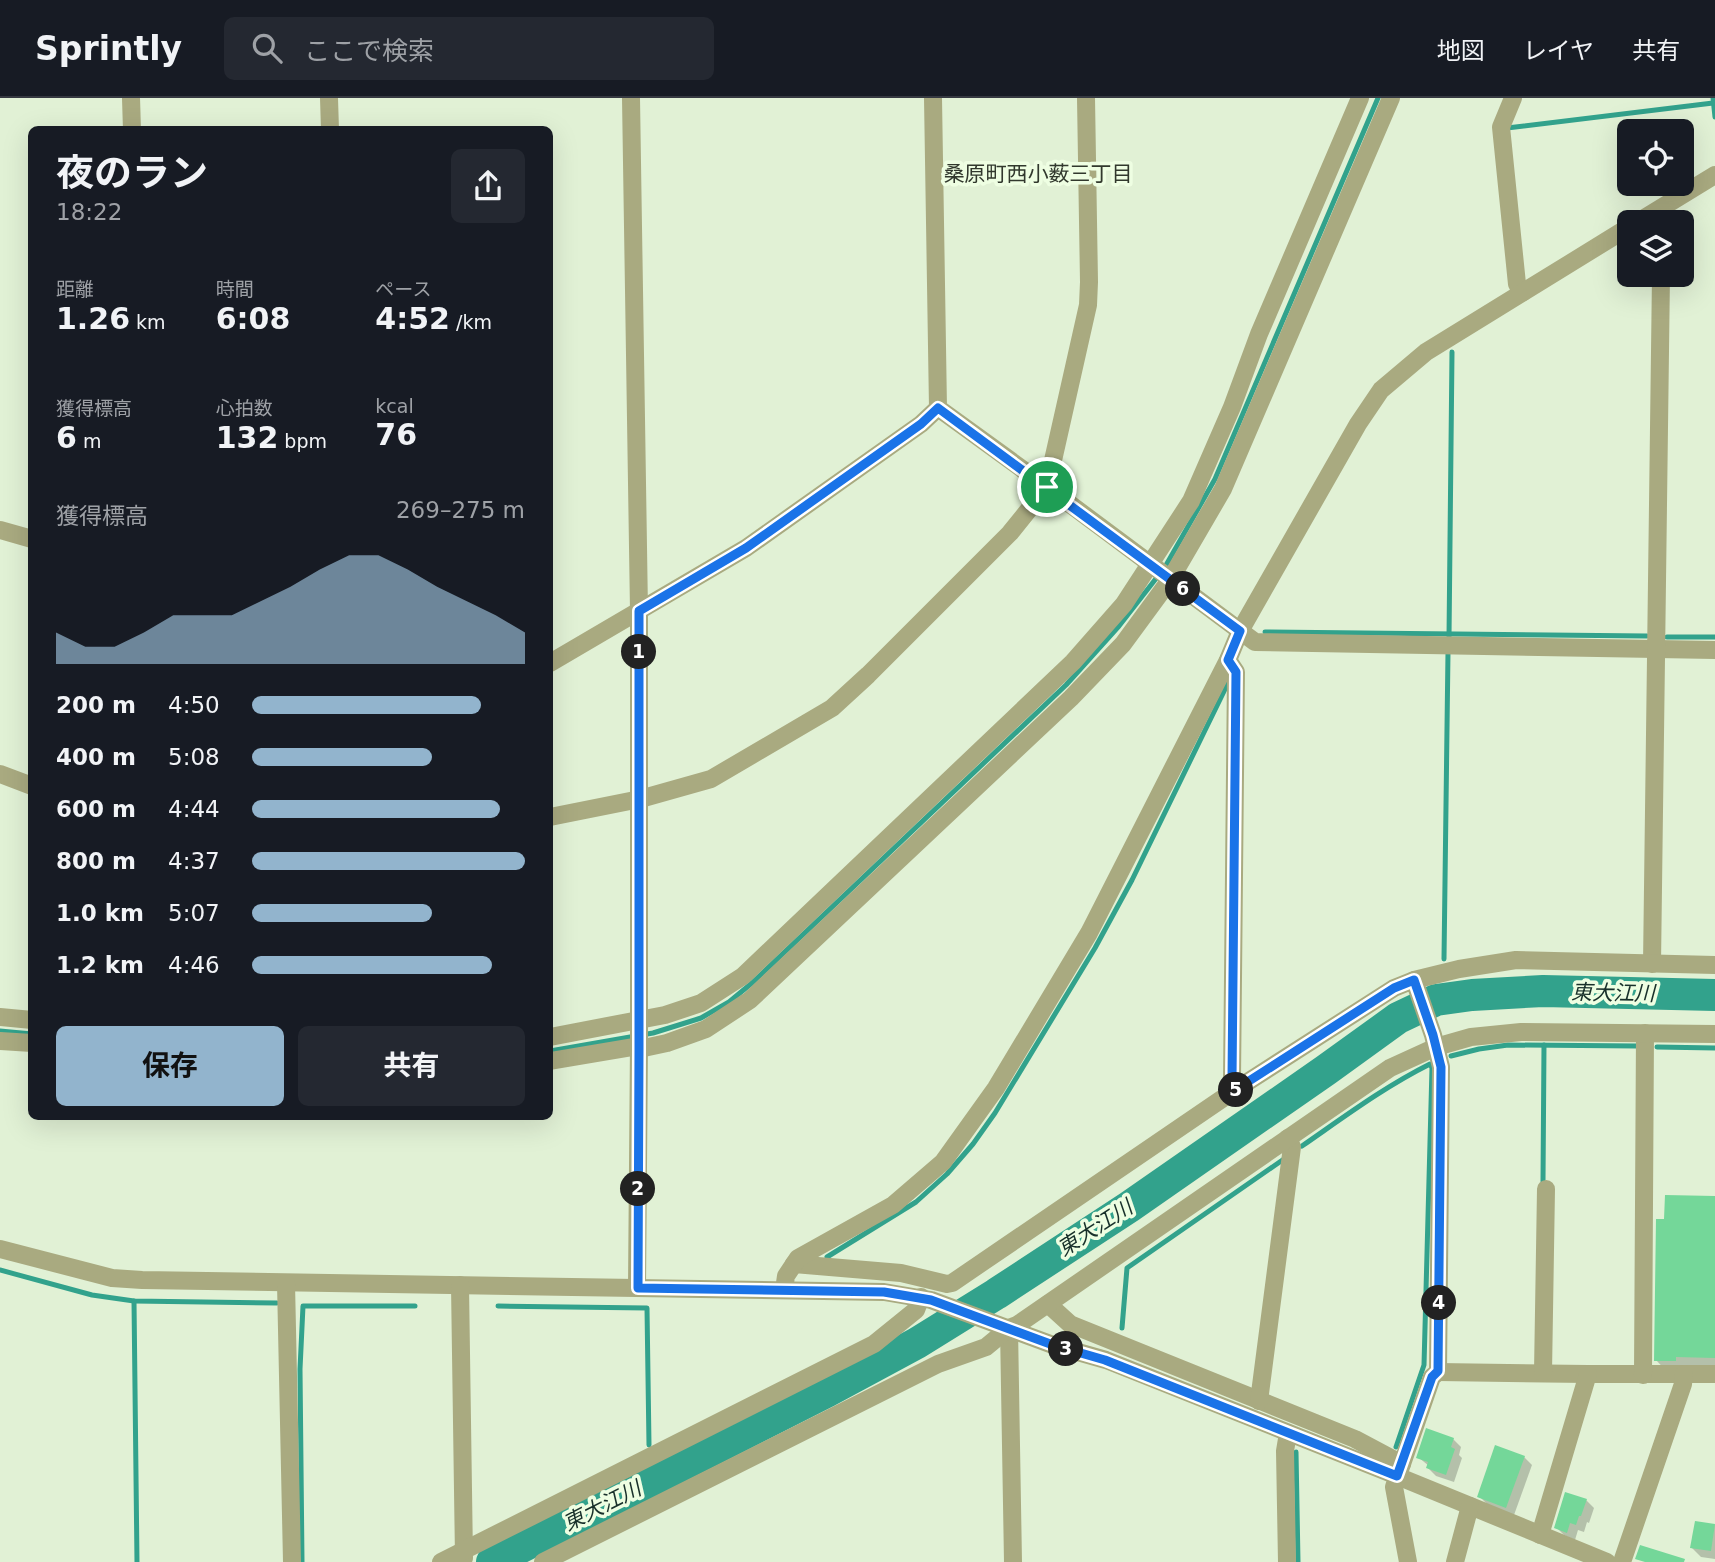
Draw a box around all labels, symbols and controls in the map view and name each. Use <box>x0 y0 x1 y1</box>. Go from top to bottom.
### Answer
search box <box>224 17 714 80</box>
text: Sprintly <box>35 29 182 68</box>
icon: search <box>248 29 286 67</box>
text: ここで検索 <box>304 36 434 66</box>
text: 地図 <box>1437 37 1485 65</box>
text: レイヤ <box>1523 37 1594 65</box>
text: 共有 <box>1632 37 1680 65</box>
map controls <box>1617 119 1694 287</box>
button: locate <box>1617 119 1694 196</box>
button: share <box>451 149 525 223</box>
text: 夜のラン <box>56 151 208 195</box>
district label: 桑原町西小薮三丁目 <box>944 162 1133 186</box>
text: 18:22 <box>56 199 122 225</box>
button: layers <box>1617 210 1694 287</box>
text: 距離 <box>56 278 94 300</box>
text: 時間 <box>216 278 254 300</box>
text: ペース <box>375 278 431 300</box>
text: 1.26 <box>56 301 130 336</box>
text: 6:08 <box>216 301 290 336</box>
text: 4:52 <box>375 301 450 336</box>
text: km <box>130 311 166 333</box>
text: /km <box>450 311 492 333</box>
text: kcal <box>375 395 414 417</box>
text: 獲得標高 <box>56 397 132 419</box>
text: 心拍数 <box>216 397 273 419</box>
text: 76 <box>375 417 417 452</box>
text: 6 <box>56 420 77 455</box>
text: 132 <box>216 420 278 455</box>
text: m <box>77 430 101 452</box>
text: bpm <box>278 430 327 452</box>
pin <box>1017 457 1077 517</box>
icon: arrive <box>1028 468 1066 506</box>
text: 269–275 m <box>396 497 525 523</box>
text: 獲得標高 <box>56 503 148 529</box>
pin: 6 <box>1166 572 1200 606</box>
text: 6 <box>1176 577 1189 599</box>
pin: 1 <box>622 634 656 670</box>
text: 1 <box>632 640 645 662</box>
text: 200 m <box>56 692 136 718</box>
text: 4:50 <box>168 692 220 718</box>
text: 400 m <box>56 744 136 770</box>
text: 5:08 <box>168 744 220 770</box>
text: 600 m <box>56 796 136 822</box>
text: 4:44 <box>168 796 220 822</box>
text: 800 m <box>56 848 136 874</box>
text: 4:37 <box>168 848 220 874</box>
text: 1.0 km <box>56 900 144 926</box>
text: 5:07 <box>168 900 220 926</box>
text: 1.2 km <box>56 952 144 978</box>
text: 4:46 <box>168 952 220 978</box>
water label: 東大江川 <box>1571 980 1657 1006</box>
button: 保存 <box>56 1026 284 1106</box>
button: 共有 <box>298 1026 525 1106</box>
pin: 5 <box>1218 1072 1254 1108</box>
text: 5 <box>1229 1078 1242 1100</box>
pin: 2 <box>620 1172 656 1206</box>
text: 2 <box>631 1177 644 1199</box>
water label: 東大江川 <box>1053 1194 1138 1261</box>
pin: 4 <box>1422 1286 1456 1320</box>
text: 4 <box>1432 1291 1445 1313</box>
pin: 3 <box>1048 1332 1084 1366</box>
text: 3 <box>1059 1337 1072 1359</box>
water label: 東大江川 <box>559 1475 647 1536</box>

